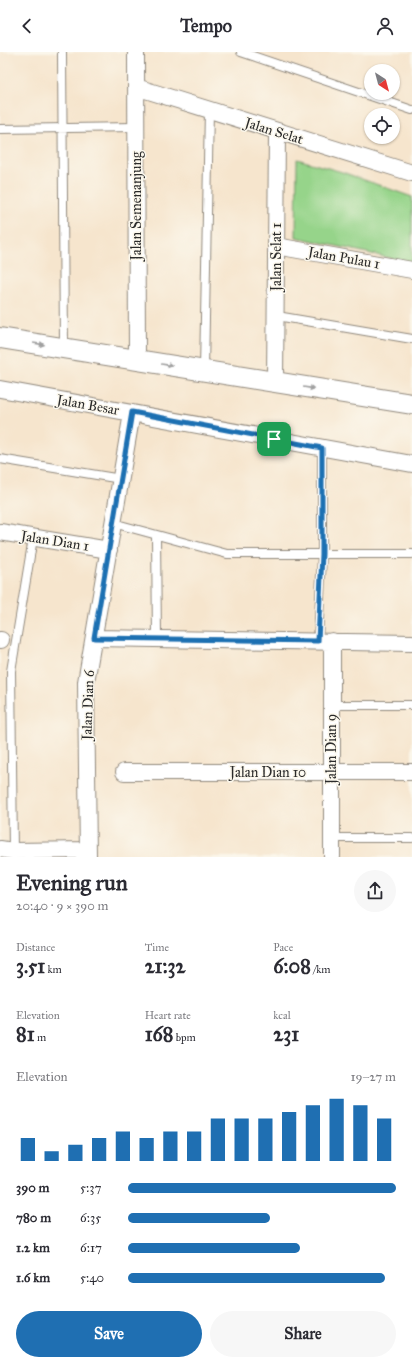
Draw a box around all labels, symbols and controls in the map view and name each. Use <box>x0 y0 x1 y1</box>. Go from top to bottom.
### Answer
icon: back <box>16 15 38 37</box>
text: Tempo <box>180 15 232 37</box>
icon: person <box>374 15 396 37</box>
north arrow <box>364 64 400 100</box>
map controls <box>364 64 400 144</box>
button: locate <box>364 108 400 144</box>
street label: Jalan Selat <box>241 114 305 149</box>
street label: Jalan Semenanjung <box>128 151 146 263</box>
street label: Jalan Selat 1 <box>268 222 286 293</box>
street label: Jalan Pulau 1 <box>305 243 382 274</box>
one-way arrow <box>32 341 45 347</box>
one-way arrow <box>161 362 173 368</box>
one-way arrow <box>303 385 315 391</box>
street label: Jalan Besar <box>53 391 121 420</box>
pin <box>257 422 291 456</box>
icon: arrive <box>263 428 285 450</box>
street label: Jalan Dian 1 <box>18 527 91 556</box>
street label: Jalan Dian 6 <box>78 669 99 742</box>
street label: Jalan Dian 9 <box>323 714 341 786</box>
street label: Jalan Dian 10 <box>228 764 306 782</box>
text: Evening run <box>16 869 128 896</box>
button: share <box>354 870 396 912</box>
text: 20:40 · 9 × 390 m <box>16 898 108 914</box>
text: Distance <box>16 941 55 954</box>
text: Time <box>145 941 169 954</box>
text: Pace <box>273 941 293 954</box>
text: 3.51 <box>16 954 45 978</box>
text: 21:32 <box>145 954 185 978</box>
text: 6:08 <box>273 954 311 978</box>
text: km <box>45 963 62 976</box>
text: /km <box>311 963 331 976</box>
text: Elevation <box>16 1009 60 1022</box>
text: Heart rate <box>145 1009 191 1022</box>
text: kcal <box>273 1009 291 1022</box>
text: 81 <box>16 1022 35 1046</box>
text: 168 <box>145 1022 173 1046</box>
text: 231 <box>273 1022 299 1046</box>
text: m <box>35 1031 46 1044</box>
text: bpm <box>173 1031 196 1044</box>
text: Elevation <box>16 1069 68 1085</box>
text: 19–27 m <box>350 1069 396 1085</box>
text: 390 m <box>16 1180 49 1196</box>
text: 5:37 <box>80 1180 101 1196</box>
text: 780 m <box>16 1210 51 1226</box>
text: 6:35 <box>80 1210 101 1226</box>
text: 1.2 km <box>16 1240 50 1256</box>
text: 6:17 <box>80 1240 102 1256</box>
text: 1.6 km <box>16 1270 50 1286</box>
text: 5:40 <box>80 1270 104 1286</box>
button: Save <box>16 1311 202 1357</box>
button: Share <box>210 1311 396 1357</box>

